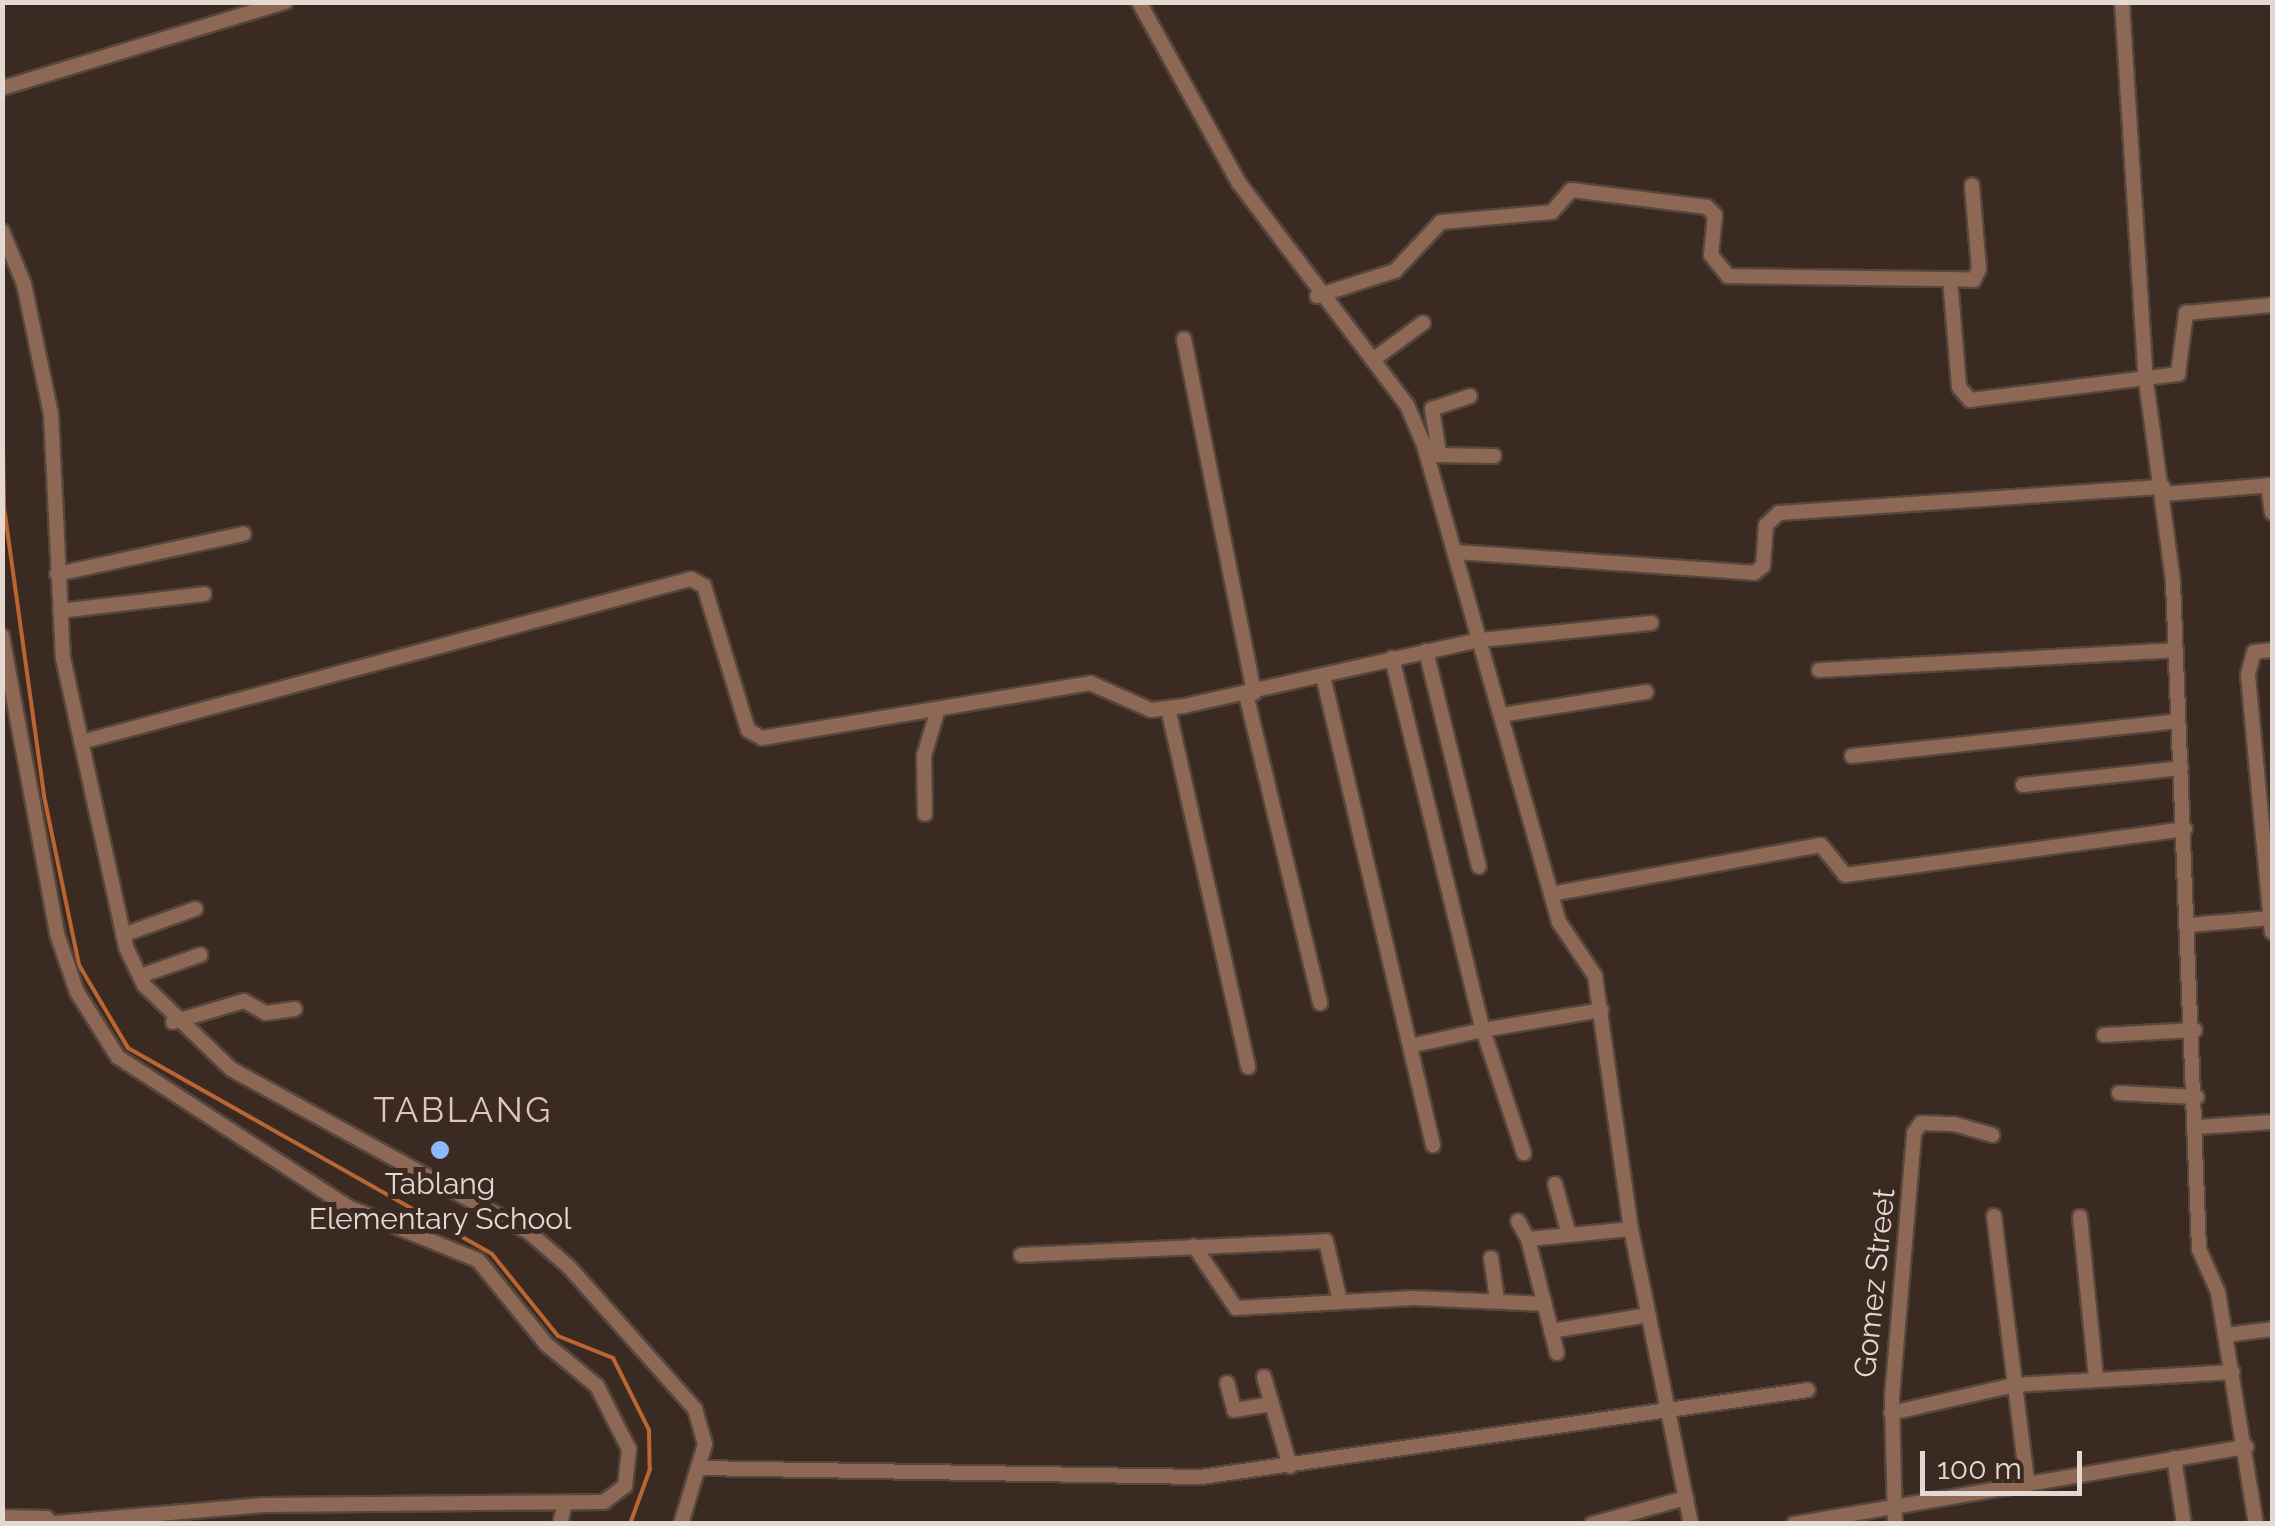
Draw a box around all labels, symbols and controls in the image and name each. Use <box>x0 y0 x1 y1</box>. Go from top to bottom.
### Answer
district label: TABLANG <box>373 1089 553 1131</box>
marker: Tablang Elementary School <box>429 1139 451 1161</box>
place label: Tablang Elementary School <box>308 1166 572 1236</box>
street label: Gomez Street <box>1847 1187 1903 1379</box>
scale bar <box>1925 1431 2088 1493</box>
text: 100 m <box>1937 1451 2022 1486</box>

